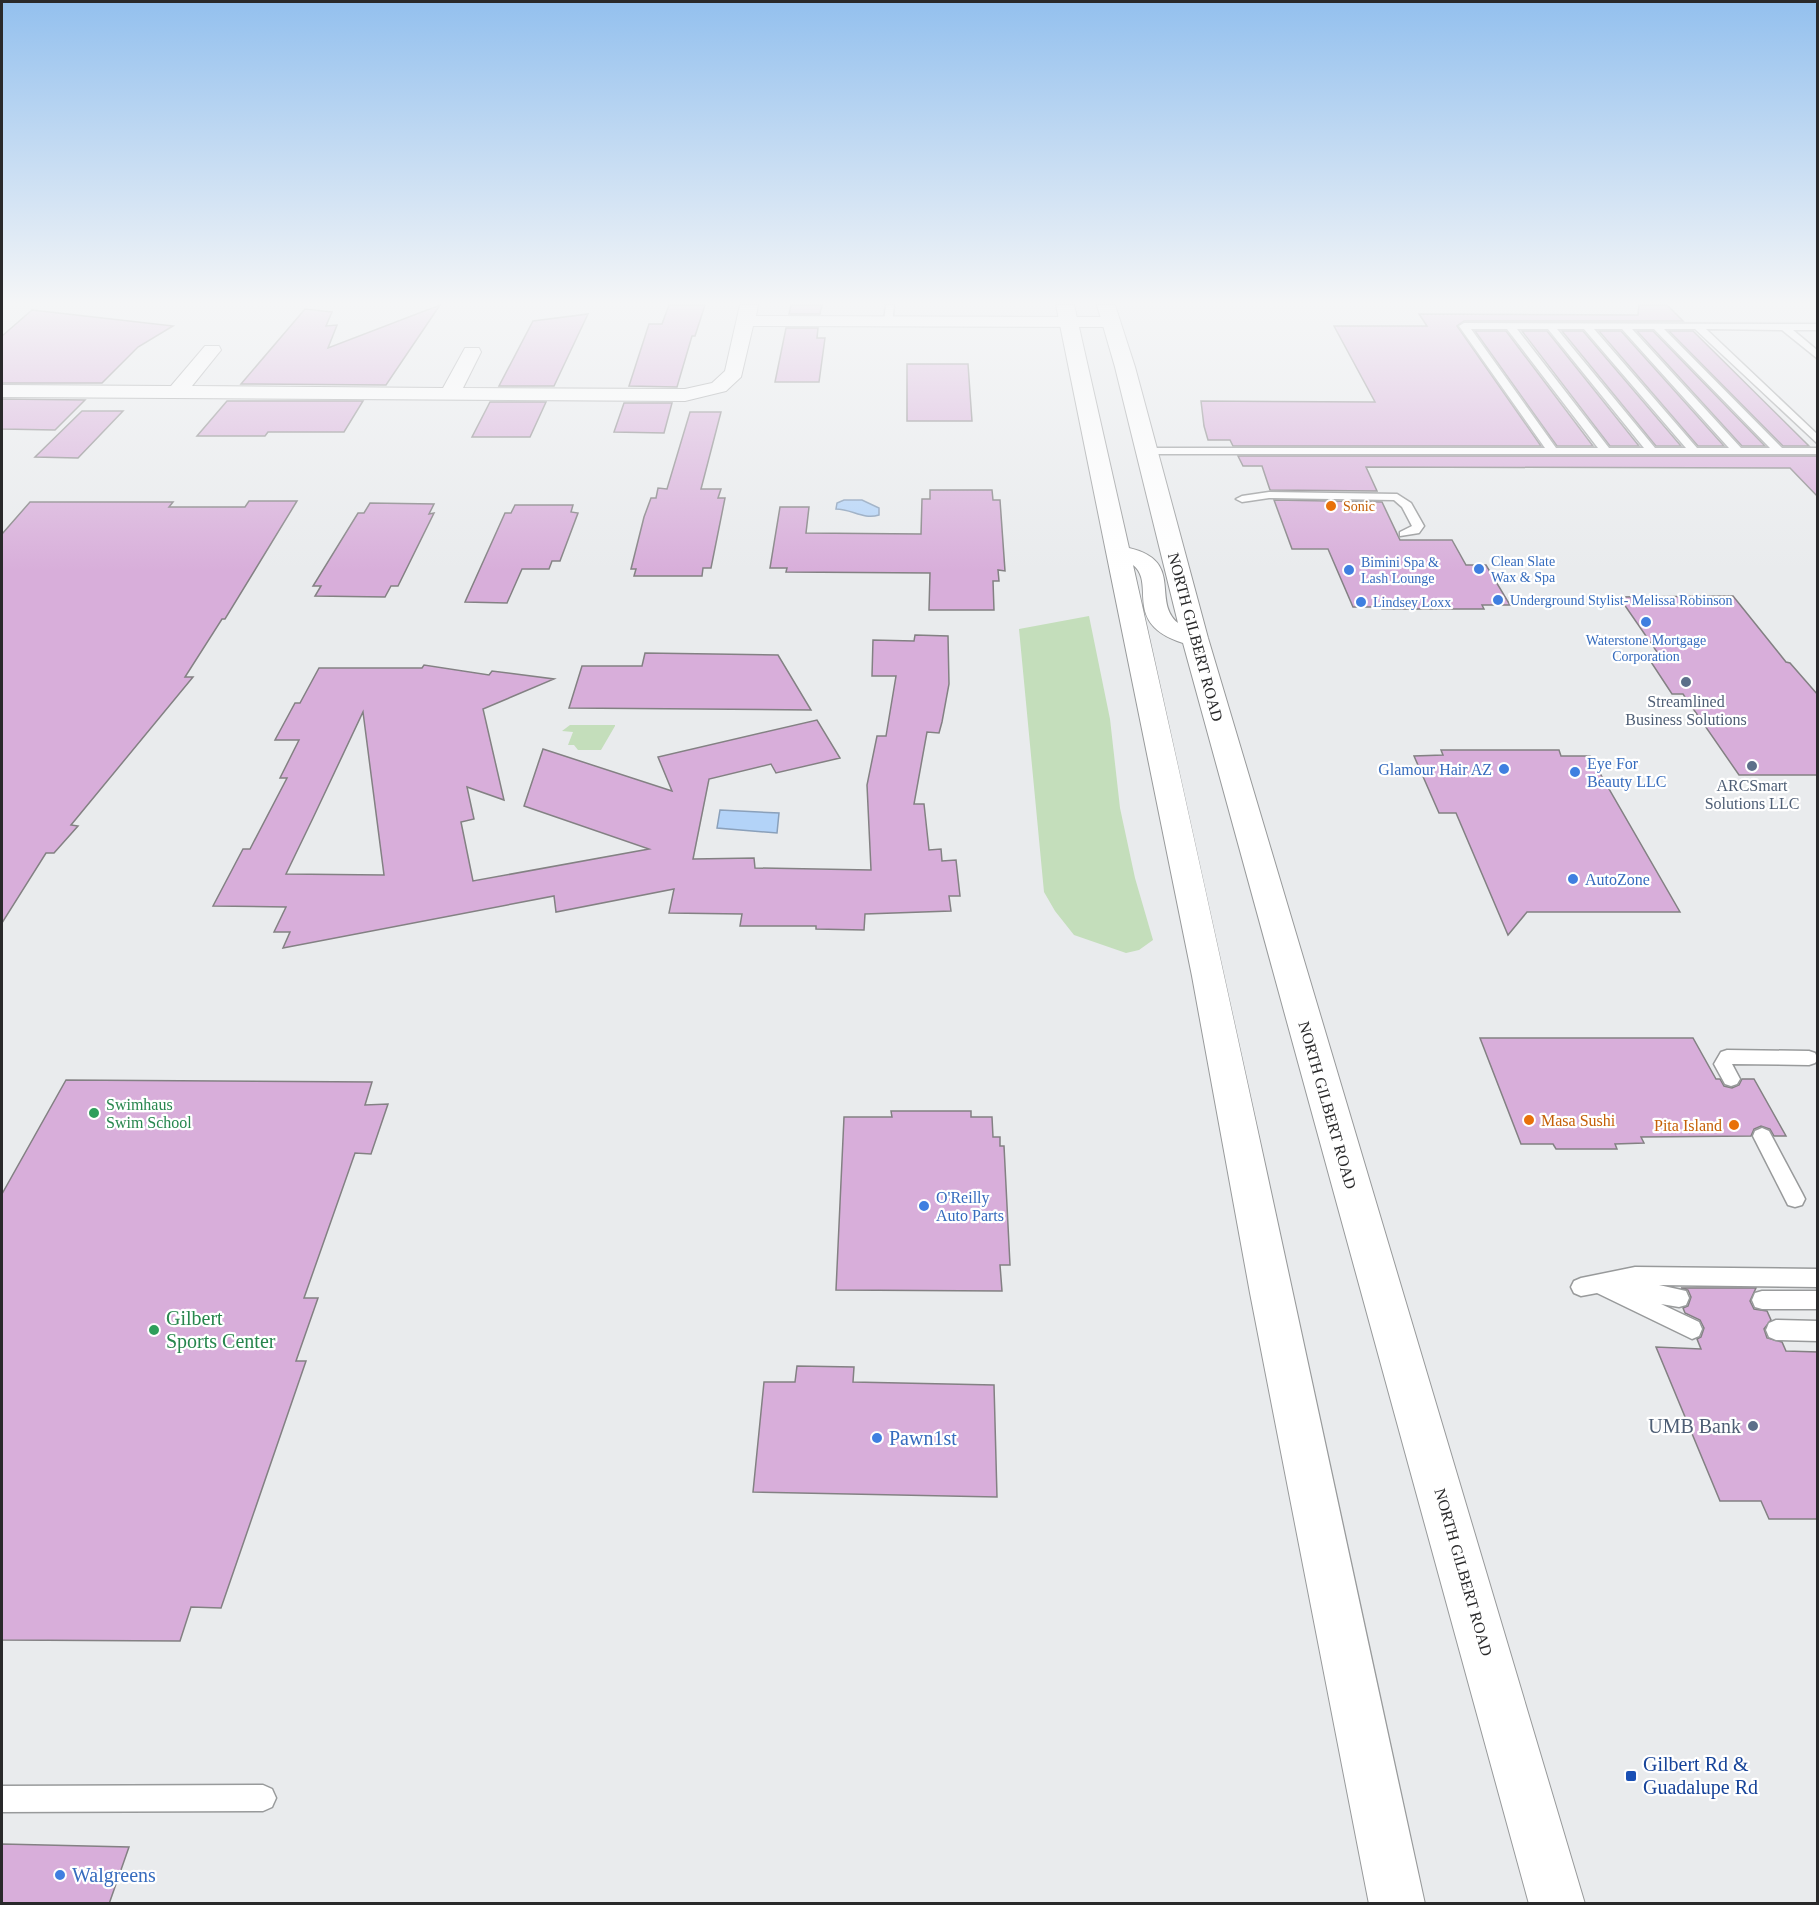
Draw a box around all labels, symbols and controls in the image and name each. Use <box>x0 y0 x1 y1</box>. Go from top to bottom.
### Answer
marker: Sonic <box>1324 499 1338 513</box>
place label: Sonic <box>1343 499 1375 514</box>
street label: NORTH GILBERT ROAD <box>1165 551 1226 723</box>
place label: Clean Slate Wax & Spa <box>1491 554 1556 585</box>
place label: Bimini Spa & Lash Lounge <box>1361 555 1439 586</box>
marker: Clean Slate Wax & Spa <box>1472 562 1486 576</box>
marker: Bimini Spa & Lash Lounge <box>1342 563 1356 577</box>
marker: Underground Stylist- Melissa Robinson <box>1491 593 1505 607</box>
place label: Underground Stylist- Melissa Robinson <box>1510 593 1733 608</box>
marker: Lindsey Loxx <box>1354 595 1368 609</box>
place label: Lindsey Loxx <box>1373 595 1451 610</box>
marker: Waterstone Mortgage Corporation <box>1639 615 1653 629</box>
place label: Waterstone Mortgage Corporation <box>1586 633 1706 664</box>
marker: Streamlined Business Solutions <box>1679 675 1693 689</box>
place label: Streamlined Business Solutions <box>1625 693 1747 728</box>
place label: Eye For Beauty LLC <box>1587 755 1667 791</box>
marker: ARCSmart Solutions LLC <box>1745 759 1759 773</box>
place label: Glamour Hair AZ <box>1378 761 1492 778</box>
marker: Glamour Hair AZ <box>1497 762 1511 776</box>
marker: Eye For Beauty LLC <box>1568 765 1582 779</box>
place label: ARCSmart Solutions LLC <box>1705 777 1799 812</box>
place label: AutoZone <box>1585 871 1650 888</box>
marker: AutoZone <box>1566 872 1580 886</box>
street label: NORTH GILBERT ROAD <box>1295 1019 1360 1191</box>
place label: Swimhaus Swim School <box>106 1096 192 1131</box>
marker: Swimhaus Swim School <box>87 1106 101 1120</box>
place label: Masa Sushi <box>1541 1112 1616 1129</box>
marker: Masa Sushi <box>1522 1113 1536 1127</box>
place label: Pita Island <box>1654 1117 1722 1134</box>
marker: Pita Island <box>1727 1118 1741 1132</box>
place label: O'Reilly Auto Parts <box>936 1189 1004 1224</box>
marker: O'Reilly Auto Parts <box>917 1199 931 1213</box>
place label: Gilbert Sports Center <box>166 1307 276 1353</box>
marker: Gilbert Sports Center <box>147 1323 161 1337</box>
place label: UMB Bank <box>1648 1415 1741 1437</box>
marker: UMB Bank <box>1746 1419 1760 1433</box>
place label: Pawn1st <box>889 1427 957 1449</box>
marker: Pawn1st <box>870 1431 884 1445</box>
street label: NORTH GILBERT ROAD <box>1431 1486 1496 1658</box>
place label: Gilbert Rd & Guadalupe Rd <box>1643 1753 1758 1799</box>
marker: Gilbert Rd & Guadalupe Rd <box>1624 1769 1638 1783</box>
place label: Walgreens <box>72 1864 156 1887</box>
marker: Walgreens <box>53 1868 67 1882</box>

